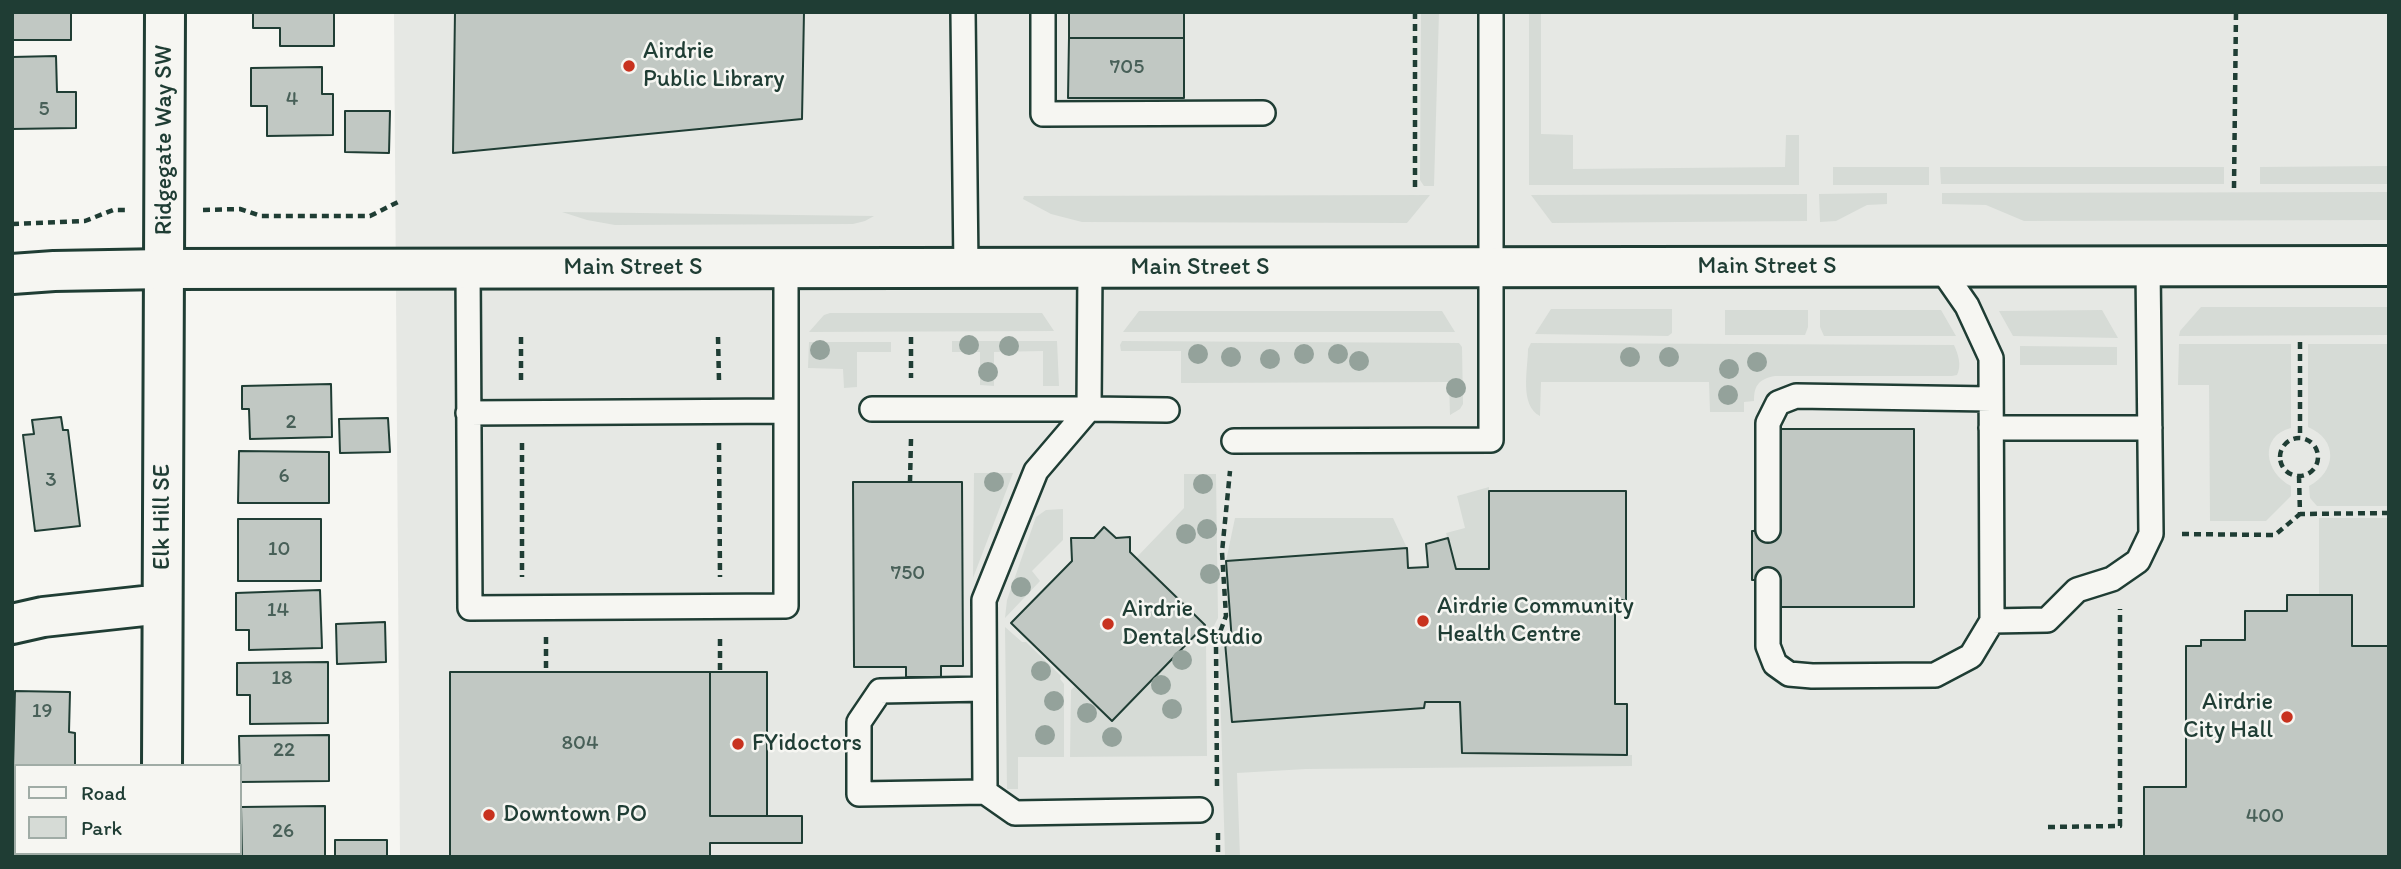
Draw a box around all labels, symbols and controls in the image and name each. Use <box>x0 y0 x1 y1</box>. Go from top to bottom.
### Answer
place label: Airdrie Public Library <box>643 38 784 94</box>
street label: Ridgegate Way SW <box>151 45 179 235</box>
house number: 705 <box>1110 55 1144 81</box>
marker: Airdrie Public Library <box>621 58 637 74</box>
house number: 4 <box>286 87 298 113</box>
house number: 5 <box>38 97 50 123</box>
street label: Main Street S <box>1698 253 1836 281</box>
street label: Main Street S <box>564 254 702 282</box>
street label: Main Street S <box>1131 254 1269 282</box>
house number: 2 <box>285 410 297 436</box>
street label: Elk Hill SE <box>149 464 177 570</box>
house number: 6 <box>278 464 290 490</box>
house number: 3 <box>45 468 57 494</box>
house number: 10 <box>268 537 290 563</box>
house number: 750 <box>891 561 925 587</box>
place label: Airdrie Community Health Centre <box>1437 593 1634 649</box>
place label: Airdrie Dental Studio <box>1122 596 1263 652</box>
house number: 14 <box>267 598 289 624</box>
marker: Airdrie Community Health Centre <box>1415 613 1431 629</box>
marker: Airdrie Dental Studio <box>1100 616 1116 632</box>
house number: 18 <box>271 666 293 692</box>
place label: Airdrie City Hall <box>2183 689 2273 745</box>
house number: 19 <box>32 699 52 725</box>
marker: Airdrie City Hall <box>2279 709 2295 725</box>
place label: FYidoctors <box>752 730 862 758</box>
house number: 804 <box>561 731 599 757</box>
marker: FYidoctors <box>730 736 746 752</box>
house number: 22 <box>273 738 295 764</box>
legend <box>14 764 242 855</box>
text: Road <box>81 780 126 805</box>
place label: Downtown PO <box>503 801 647 829</box>
house number: 400 <box>2246 804 2284 830</box>
marker: Downtown PO <box>481 807 497 823</box>
text: Park <box>81 815 122 840</box>
house number: 26 <box>272 819 294 845</box>

